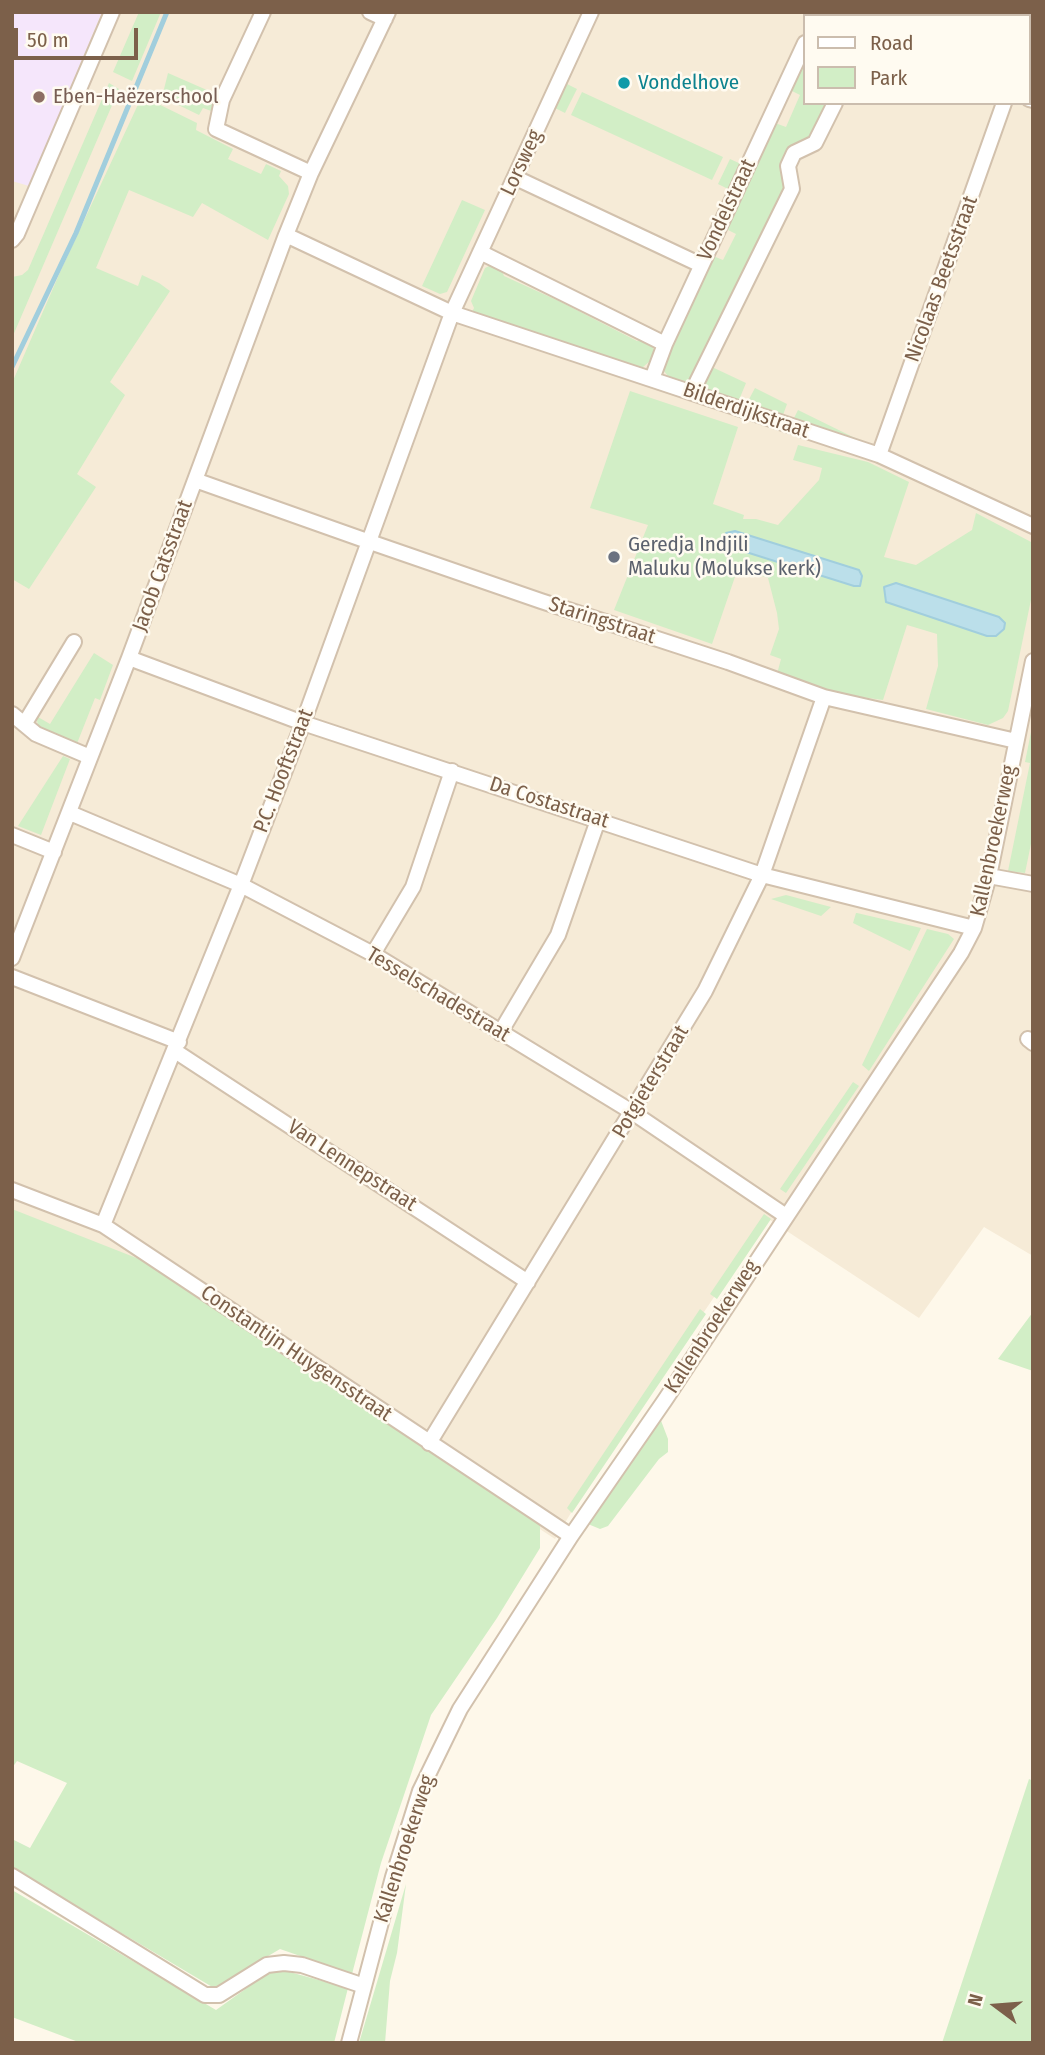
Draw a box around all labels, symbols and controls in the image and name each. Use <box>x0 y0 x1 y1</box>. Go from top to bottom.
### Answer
scale bar <box>18 14 142 58</box>
legend <box>804 14 1031 105</box>
text: 50 m <box>27 27 69 53</box>
text: Road <box>870 30 914 56</box>
text: Park <box>870 65 907 91</box>
place label: Vondelhove <box>638 70 739 96</box>
marker: Vondelhove <box>616 75 632 91</box>
place label: Eben-Haëzerschool <box>53 84 219 110</box>
marker: Eben-Haëzerschool <box>31 89 47 105</box>
street label: Lorsweg <box>496 126 548 200</box>
street label: Vondelstraat <box>692 155 762 265</box>
street label: Nicolaas Beetsstraat <box>900 192 984 366</box>
street label: Bilderdijkstraat <box>680 378 812 444</box>
street label: Jacob Catsstraat <box>128 497 198 635</box>
place label: Geredja Indjili Maluku (Molukse kerk) <box>628 532 821 582</box>
marker: Geredja Indjili Maluku (Molukse kerk) <box>606 549 622 565</box>
street label: Staringstraat <box>545 592 659 650</box>
street label: P.C. Hooftstraat <box>249 706 319 836</box>
street label: Kallenbroekerweg <box>966 763 1022 919</box>
street label: Da Costastraat <box>486 772 612 834</box>
street label: Tesselschadestraat <box>361 942 515 1048</box>
street label: Potgieterstraat <box>607 1021 695 1143</box>
street label: Van Lennepstraat <box>283 1115 421 1217</box>
street label: Kallenbroekerweg <box>659 1256 765 1398</box>
street label: Constantijn Huygensstraat <box>195 1281 397 1427</box>
street label: Kallenbroekerweg <box>369 1772 441 1926</box>
north arrow <box>961 1971 1031 2041</box>
text: N <box>963 1991 988 2009</box>

